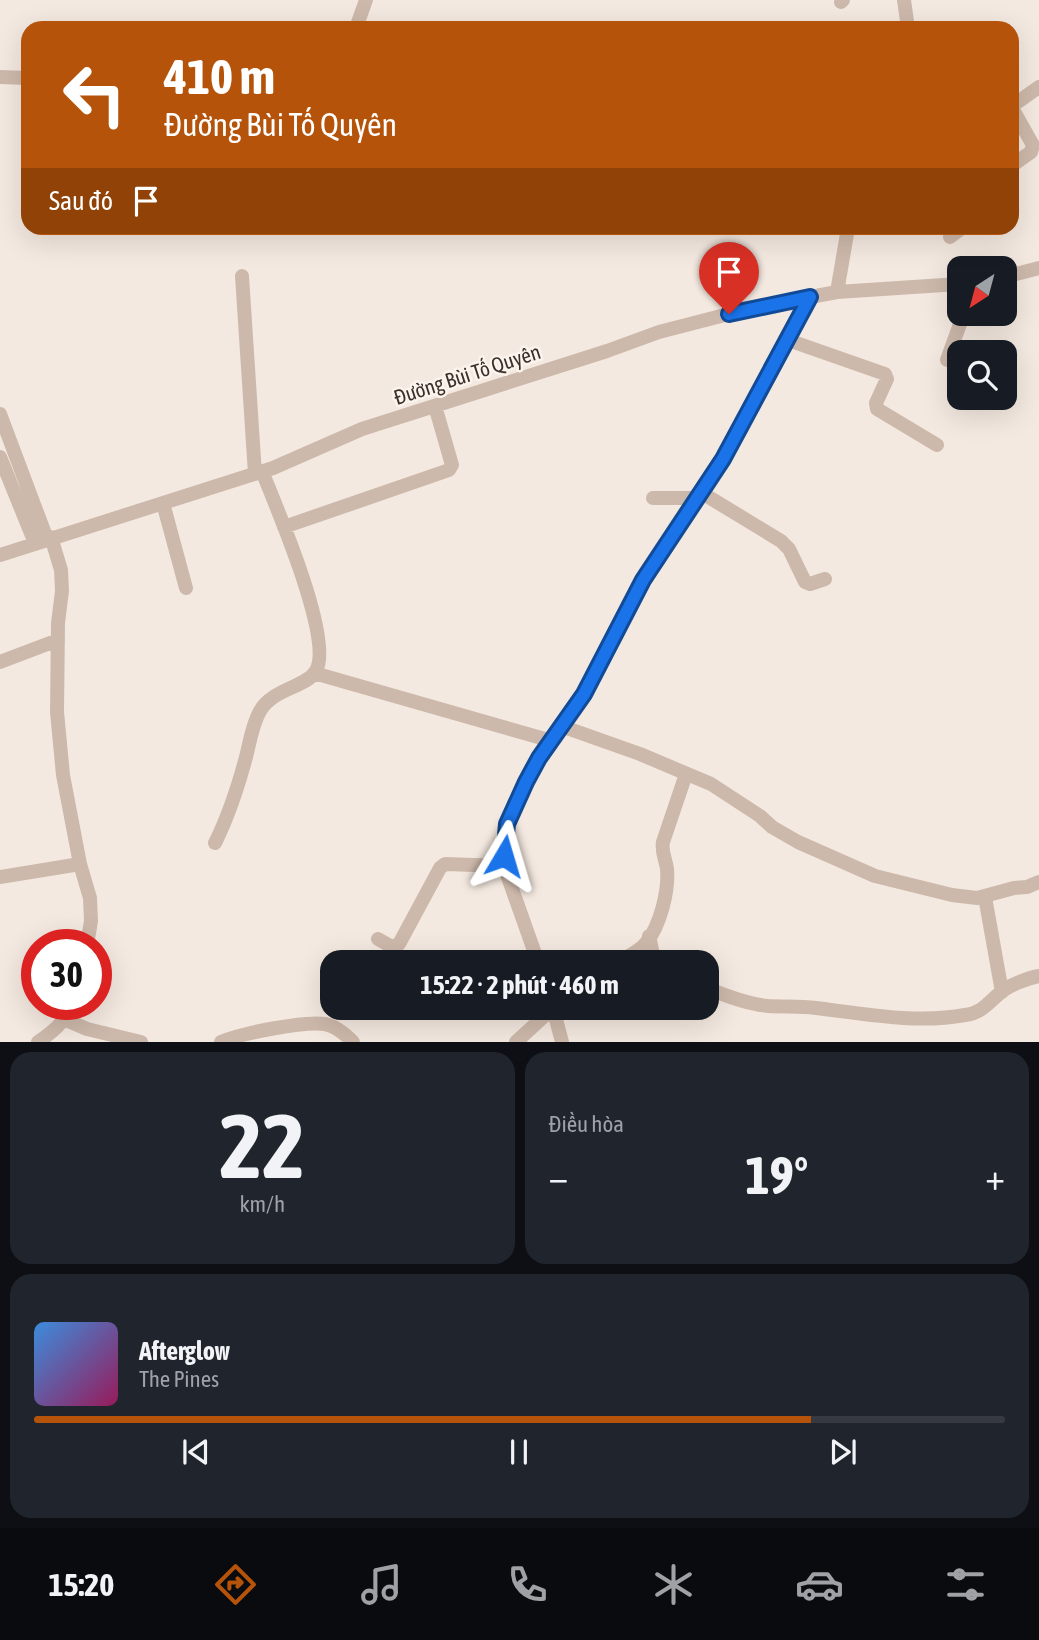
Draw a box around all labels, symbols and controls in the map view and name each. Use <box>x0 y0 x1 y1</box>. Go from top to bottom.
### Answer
text: 410 m <box>164 48 275 104</box>
icon: left <box>49 49 140 140</box>
text: Đường Bùi Tố Quyên <box>164 106 397 143</box>
icon: arrive <box>127 182 165 220</box>
text: Sau đó <box>49 186 113 216</box>
pin <box>699 242 759 314</box>
icon: arrive <box>710 253 748 291</box>
north arrow <box>947 256 1017 326</box>
map controls <box>947 256 1017 410</box>
street label: Đường Bùi Tố Quyên <box>391 339 543 409</box>
button: search <box>947 340 1017 410</box>
position arrow <box>467 819 541 893</box>
speed limit sign: 30 <box>21 929 112 1020</box>
text: 15:22 · 2 phút · 460 m <box>420 970 619 1000</box>
text: 22 <box>219 1093 305 1197</box>
text: Điều hòa <box>549 1111 624 1137</box>
text: 19° <box>745 1145 808 1205</box>
text: − <box>549 1155 568 1198</box>
text: + <box>985 1155 1005 1198</box>
text: km/h <box>239 1191 285 1217</box>
text: Afterglow <box>139 1336 230 1366</box>
text: The Pines <box>139 1366 219 1392</box>
icon: previous <box>177 1433 215 1471</box>
icon: pause <box>500 1433 538 1471</box>
icon: next <box>824 1433 862 1471</box>
icon: directions <box>211 1560 260 1609</box>
icon: music <box>357 1560 406 1609</box>
icon: phone <box>503 1560 552 1609</box>
icon: climate <box>649 1560 698 1609</box>
icon: car <box>795 1560 844 1609</box>
icon: filters <box>941 1560 990 1609</box>
text: 15:20 <box>49 1566 114 1603</box>

